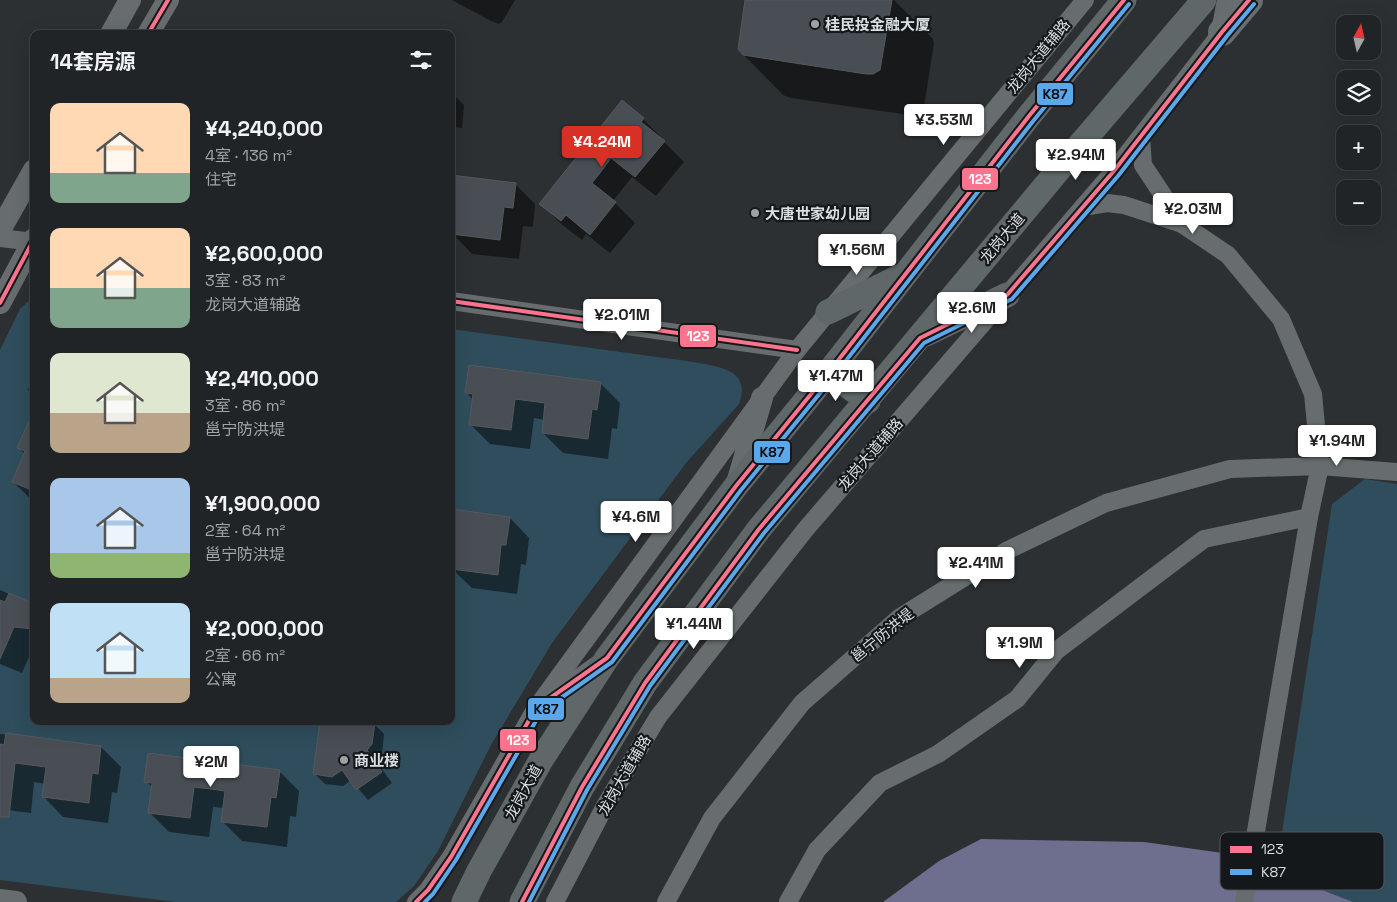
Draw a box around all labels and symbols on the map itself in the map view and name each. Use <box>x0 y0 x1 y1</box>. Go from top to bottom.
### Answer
place label: 桂民投金融大厦 <box>825 15 930 34</box>
street label: 龙岗大道辅路 <box>1002 15 1074 97</box>
north arrow <box>1336 15 1381 60</box>
marker: 桂民投金融大厦 <box>809 18 821 30</box>
line badge: K87 <box>1036 82 1074 106</box>
text: K87 <box>1043 85 1068 103</box>
pin: ¥3.53M <box>903 104 985 146</box>
pin: ¥4.24M <box>561 126 643 168</box>
pin: ¥2.94M <box>1035 138 1117 181</box>
line badge: 123 <box>961 167 999 191</box>
text: 123 <box>968 170 992 188</box>
pin: ¥2.03M <box>1152 192 1234 235</box>
place label: 大唐世家幼儿园 <box>765 204 870 223</box>
marker: 大唐世家幼儿园 <box>749 207 761 219</box>
street label: 龙岗大道 <box>975 209 1029 267</box>
pin: ¥1.56M <box>816 234 898 276</box>
pin: ¥2.6M <box>937 292 1007 334</box>
pin: ¥2.01M <box>581 298 663 341</box>
line badge: 123 <box>679 324 717 348</box>
text: 123 <box>686 327 710 345</box>
pin: ¥1.47M <box>795 360 877 402</box>
street label: 龙岗大道辅路 <box>833 414 907 494</box>
pin: ¥1.94M <box>1296 424 1378 467</box>
line badge: K87 <box>753 440 791 464</box>
text: K87 <box>760 443 785 461</box>
pin: ¥4.6M <box>601 500 671 543</box>
pin: ¥2.41M <box>935 546 1017 589</box>
street label: 邕宁防洪堤 <box>847 604 917 666</box>
pin: ¥1.44M <box>653 608 735 650</box>
pin: ¥1.9M <box>985 626 1055 669</box>
line badge: K87 <box>527 697 565 721</box>
text: K87 <box>534 700 559 718</box>
line badge: 123 <box>499 728 537 752</box>
text: 123 <box>506 731 530 749</box>
street label: 龙岗大道辅路 <box>593 731 655 819</box>
pin: ¥2M <box>187 746 235 788</box>
place label: 商业楼 <box>354 751 399 770</box>
marker: 商业楼 <box>338 754 350 766</box>
street label: 龙岗大道 <box>500 761 546 823</box>
legend <box>1220 832 1384 890</box>
text: 123 <box>1261 840 1284 858</box>
text: K87 <box>1261 863 1286 881</box>

